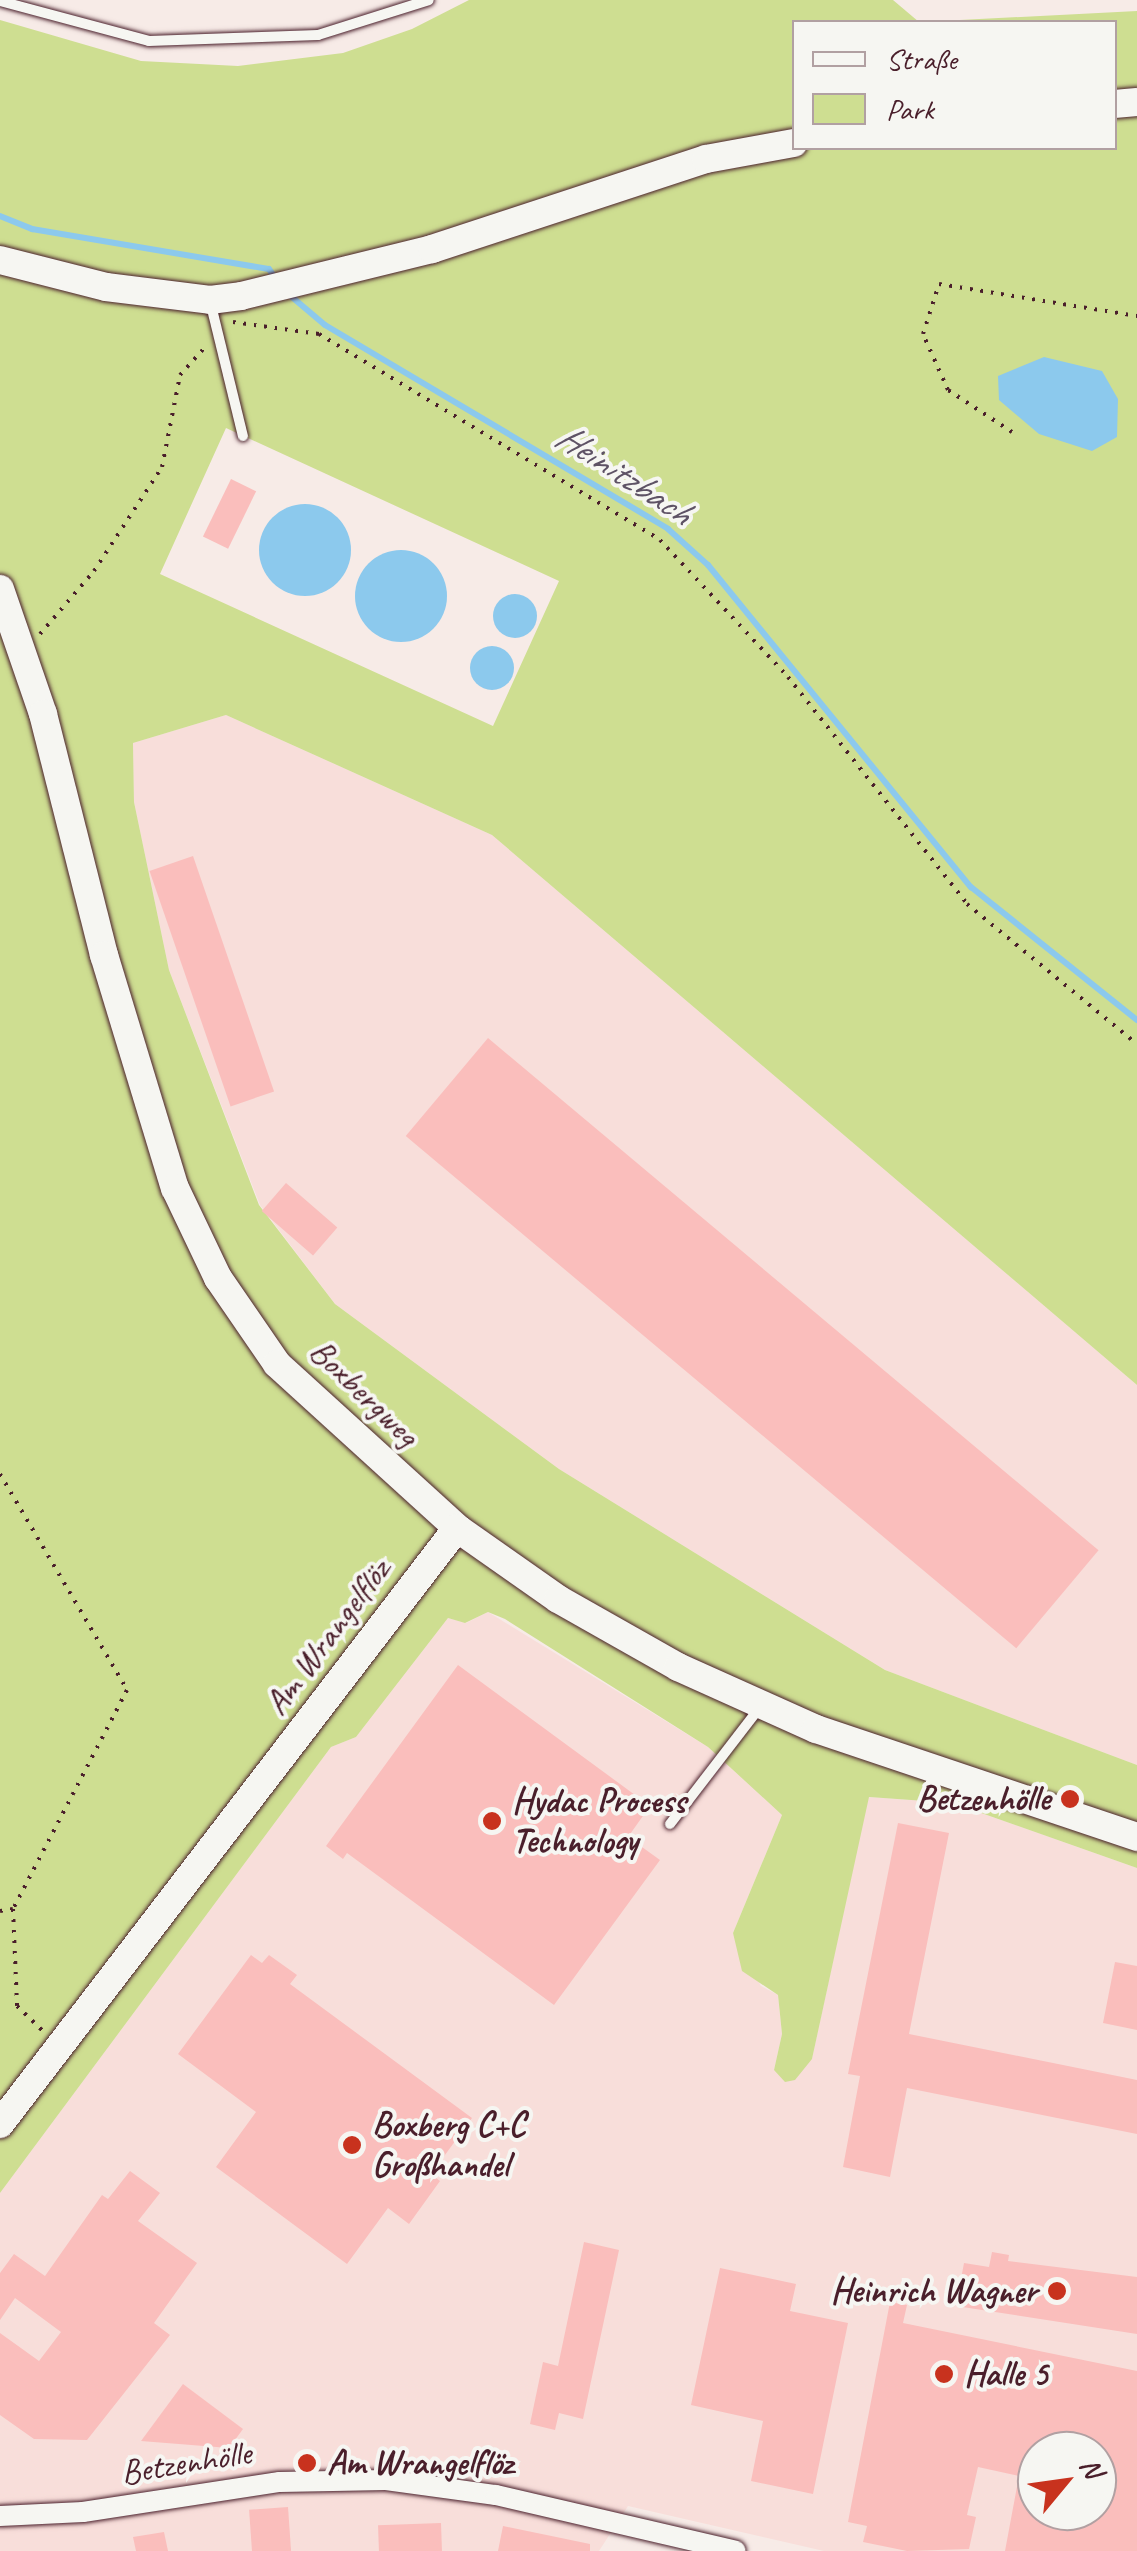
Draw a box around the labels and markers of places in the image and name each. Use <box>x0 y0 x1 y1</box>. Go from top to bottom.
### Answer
place label: Betzenhölle <box>917 1778 1050 1820</box>
place label: Hydac Process Technology <box>512 1780 686 1862</box>
marker: Betzenhölle <box>1059 1788 1081 1810</box>
marker: Hydac Process Technology <box>481 1810 503 1832</box>
place label: Boxberg C+C Großhandel <box>372 2104 525 2186</box>
marker: Boxberg C+C Großhandel <box>341 2134 363 2156</box>
place label: Heinrich Wagner <box>831 2270 1037 2312</box>
marker: Heinrich Wagner <box>1046 2280 1068 2302</box>
place label: Halle 5 <box>964 2353 1048 2395</box>
marker: Halle 5 <box>933 2363 955 2385</box>
place label: Am Wrangelflöz <box>327 2442 513 2484</box>
marker: Am Wrangelflöz <box>296 2452 318 2474</box>

